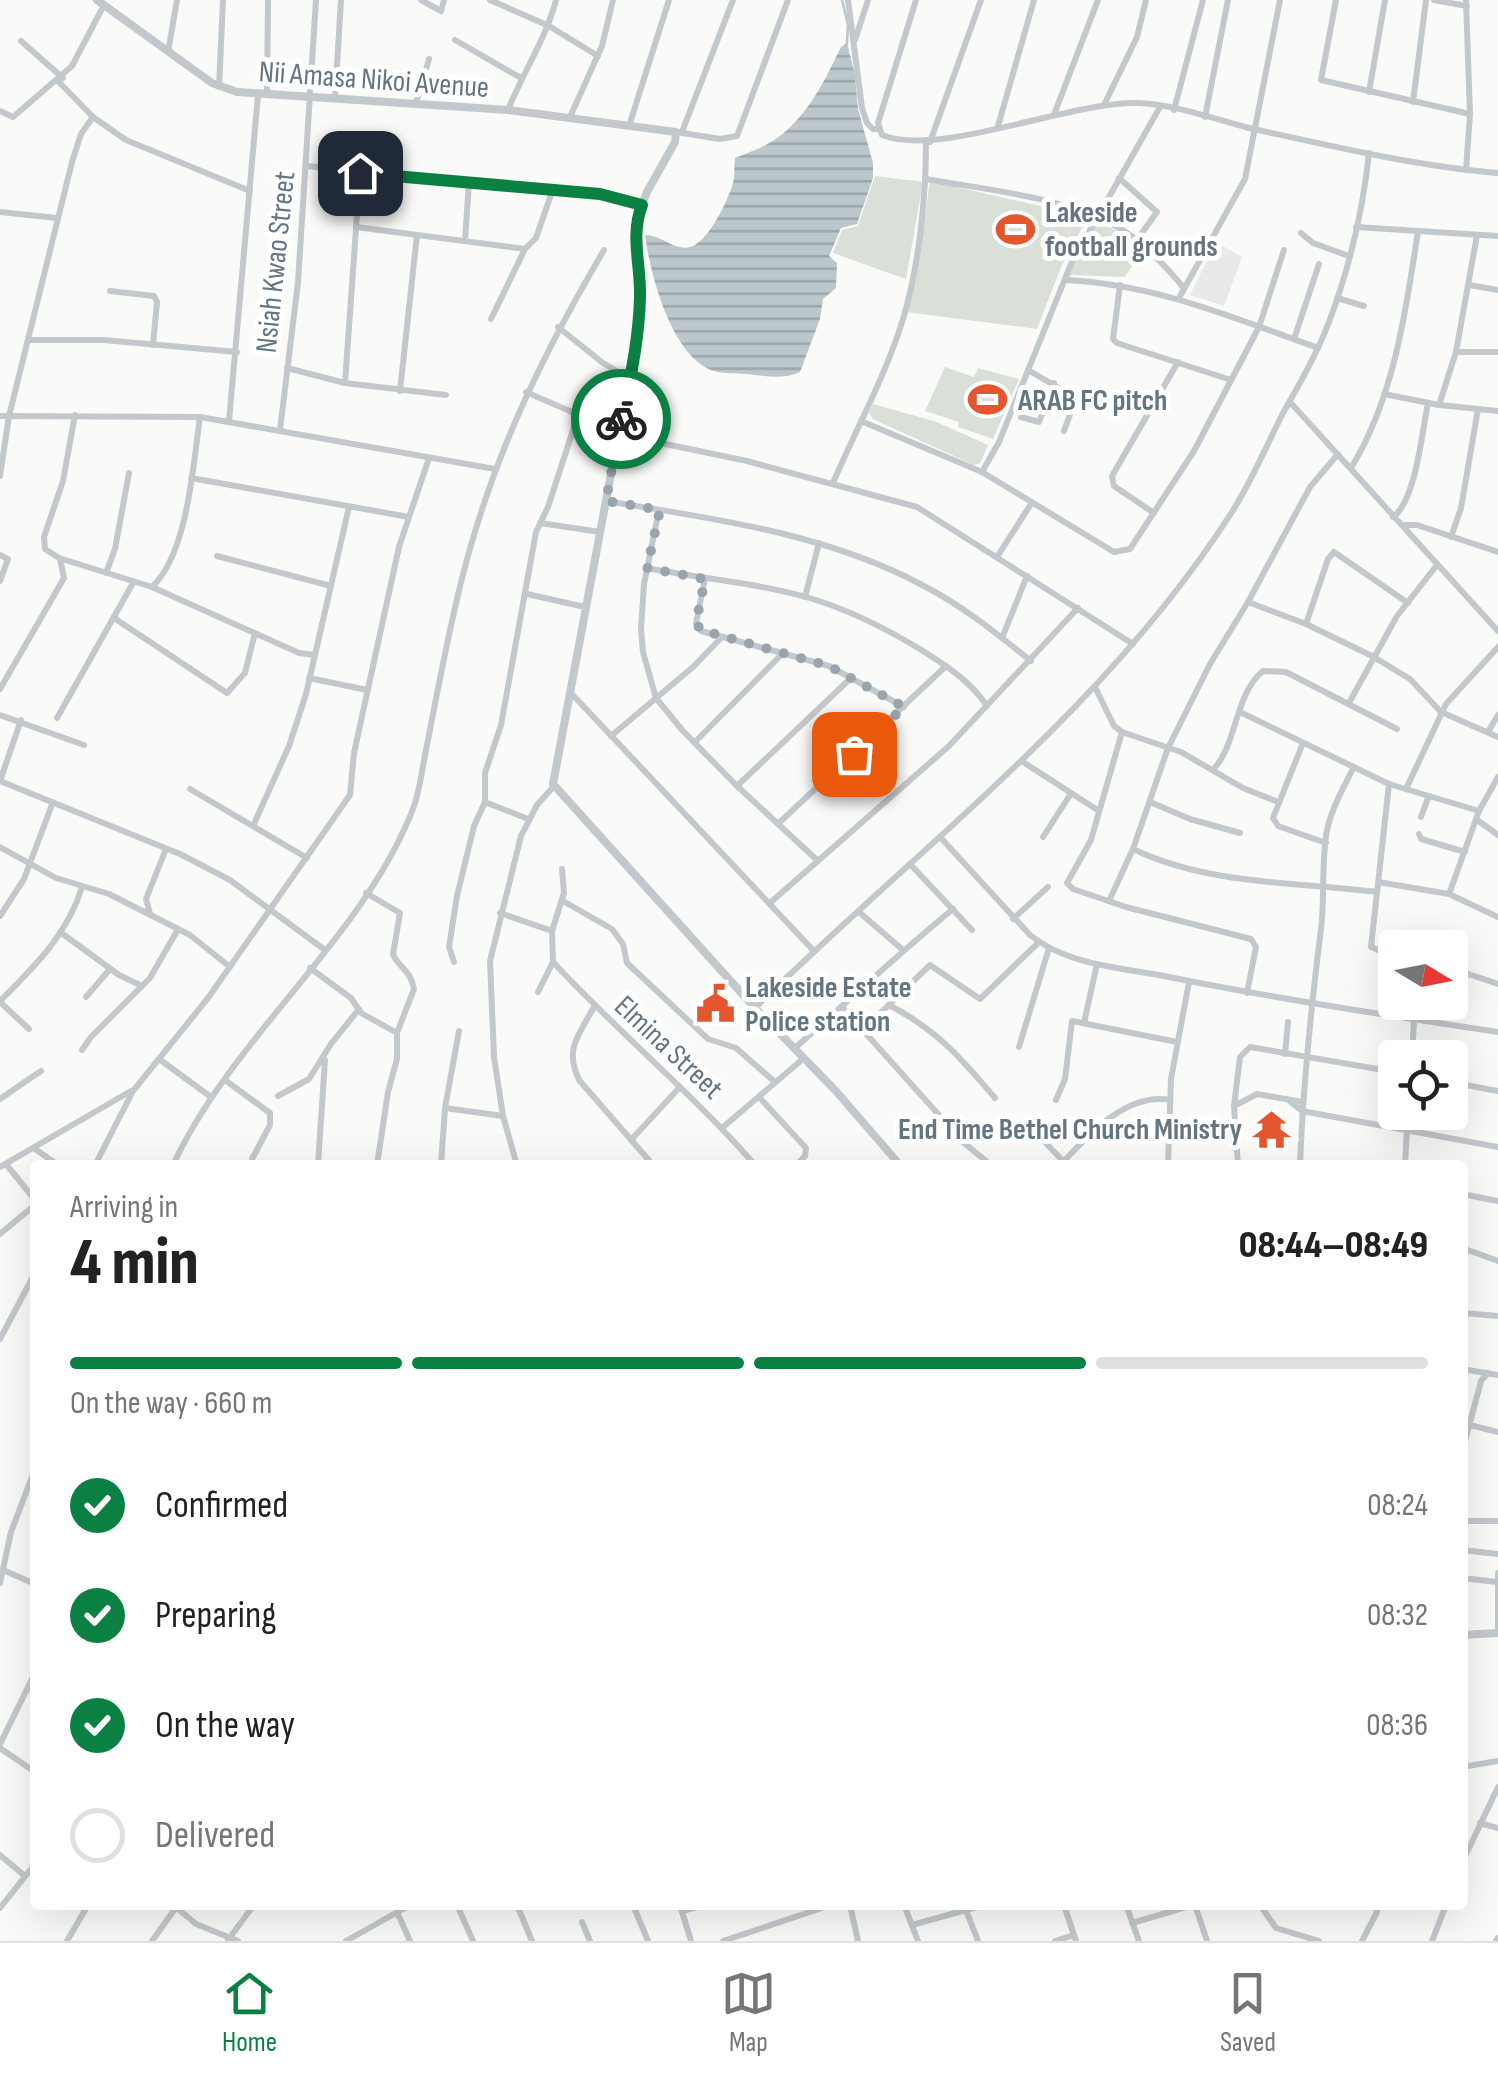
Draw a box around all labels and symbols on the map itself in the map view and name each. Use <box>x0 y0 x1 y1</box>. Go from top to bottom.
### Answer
street label: Nii Amasa Nikoi Avenue <box>258 54 490 106</box>
pin <box>318 131 403 216</box>
street label: Nsiah Kwao Street <box>249 169 303 355</box>
place label: Lakeside football grounds <box>1045 195 1218 265</box>
sports icon: Lakeside football grounds <box>994 208 1036 250</box>
courier <box>571 369 671 469</box>
sports icon: ARAB FC pitch <box>967 379 1009 421</box>
place label: ARAB FC pitch <box>1017 383 1167 419</box>
pin <box>812 712 897 797</box>
north arrow <box>1378 930 1468 1020</box>
place label: Lakeside Estate Police station <box>745 970 912 1040</box>
public building icon: Lakeside Estate Police station <box>694 983 736 1025</box>
street label: Elmina Street <box>607 988 730 1107</box>
temple icon: End Time Bethel Church Ministry <box>1251 1108 1293 1150</box>
place label: End Time Bethel Church Ministry <box>898 1112 1243 1148</box>

